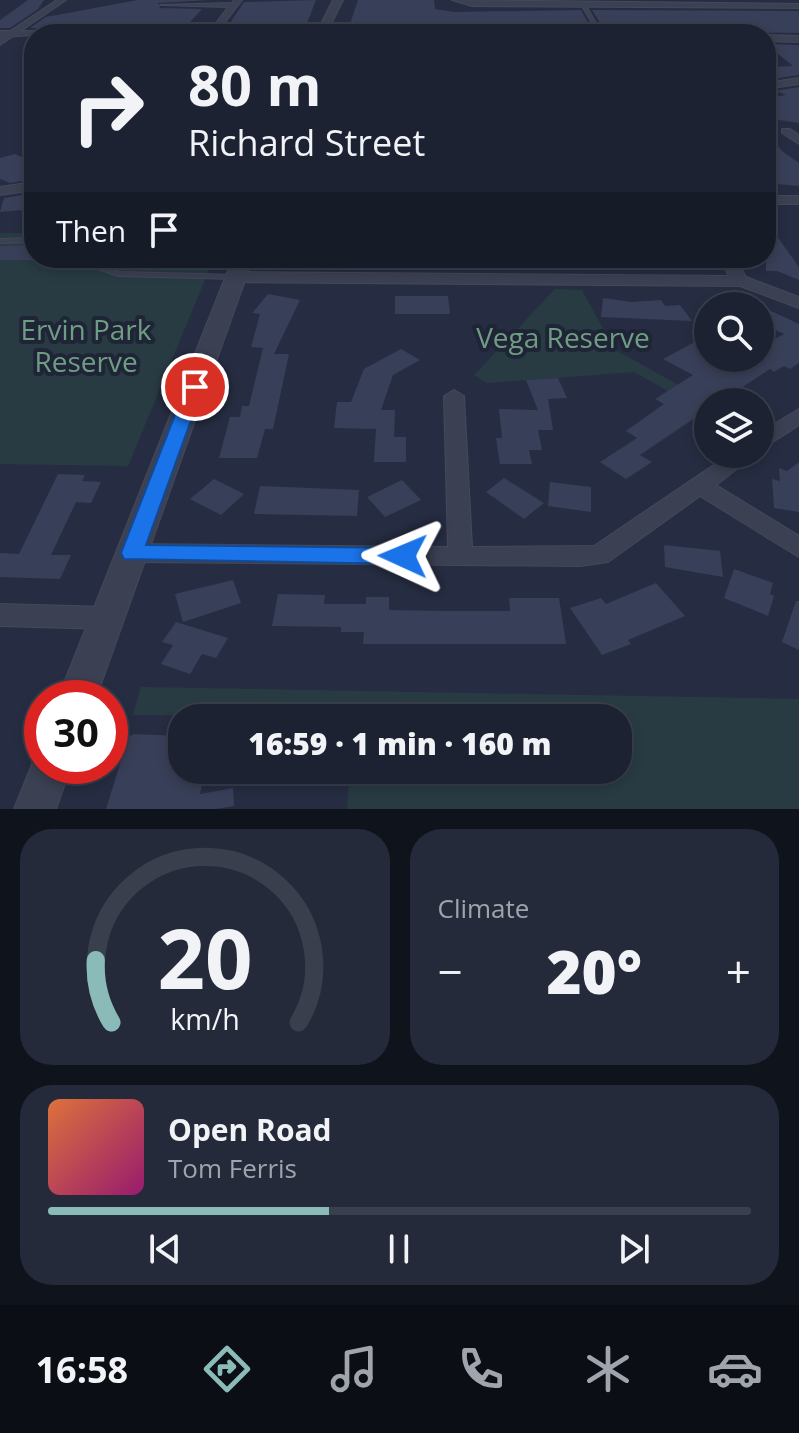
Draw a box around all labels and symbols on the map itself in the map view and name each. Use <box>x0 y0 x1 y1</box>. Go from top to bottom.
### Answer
park label: Ervin Park Reserve <box>20 310 152 380</box>
park label: Vega Reserve <box>476 318 650 356</box>
pin <box>161 353 229 421</box>
position arrow <box>361 514 445 598</box>
speed limit sign: 30 <box>24 680 128 784</box>

